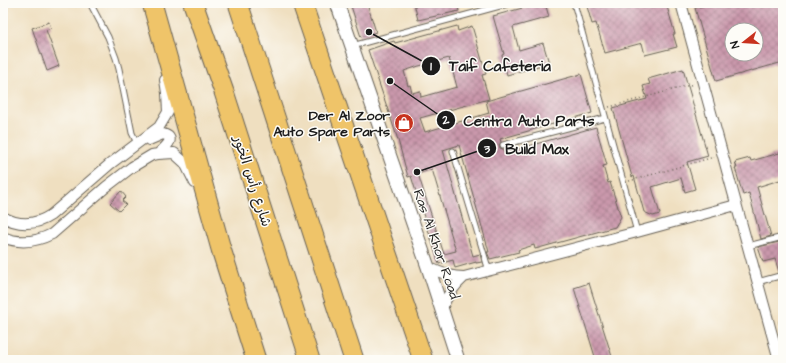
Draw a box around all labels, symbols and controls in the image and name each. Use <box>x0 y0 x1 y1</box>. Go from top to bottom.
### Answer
north arrow <box>724 22 764 62</box>
text: N <box>727 39 743 50</box>
callout: Taif Cafeteria <box>421 53 559 80</box>
text: Taif Cafeteria <box>448 56 551 77</box>
text: 1 <box>430 58 432 75</box>
place label: Der Al Zoor Auto Spare Parts <box>274 106 390 142</box>
callout: Centra Auto Parts <box>436 107 603 134</box>
text: Centra Auto Parts <box>463 111 595 132</box>
shop icon: Der Al Zoor Auto Spare Parts <box>393 112 415 134</box>
text: 2 <box>442 112 450 129</box>
street label: شارع رأس الخور <box>228 132 276 229</box>
callout: Build Max <box>477 135 576 162</box>
text: Build Max <box>505 139 570 160</box>
text: 3 <box>483 141 491 158</box>
street label: Ras Al Khor Road <box>408 187 464 302</box>

